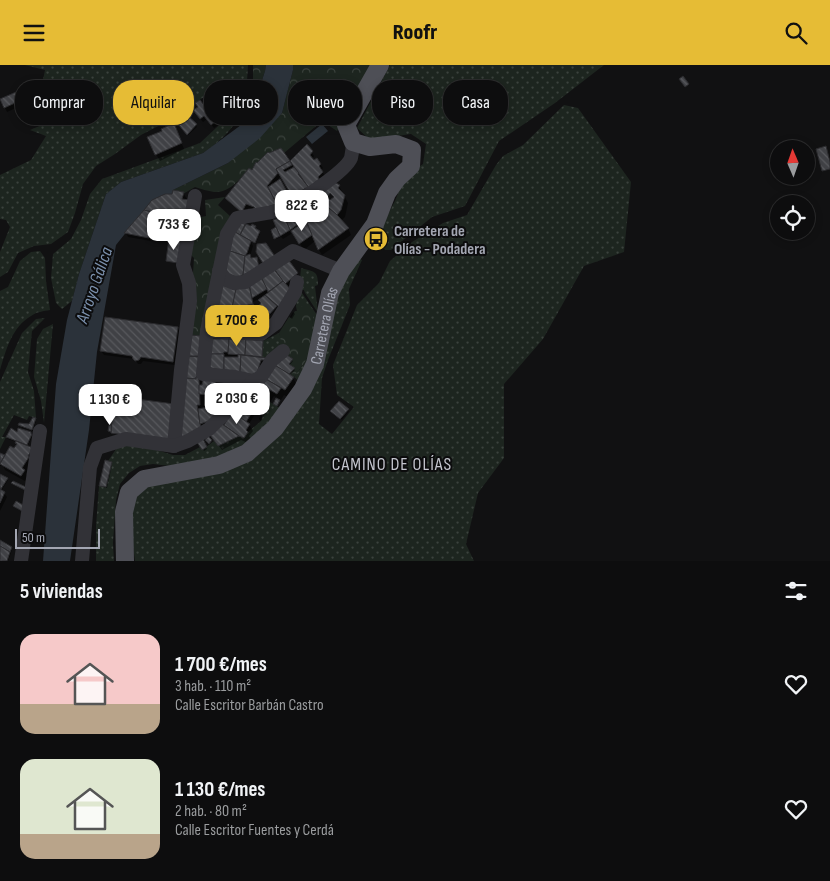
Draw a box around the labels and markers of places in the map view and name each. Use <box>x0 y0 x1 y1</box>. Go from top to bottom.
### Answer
pin: 822 € <box>267 189 337 232</box>
pin: 733 € <box>139 209 209 251</box>
place label: Carretera de Olías - Podadera <box>394 222 485 259</box>
bus stop icon: Carretera de Olías - Podadera <box>363 226 389 252</box>
pin: 1 700 € <box>191 305 283 347</box>
pin: 1 130 € <box>64 383 156 426</box>
pin: 2 030 € <box>191 383 283 425</box>

